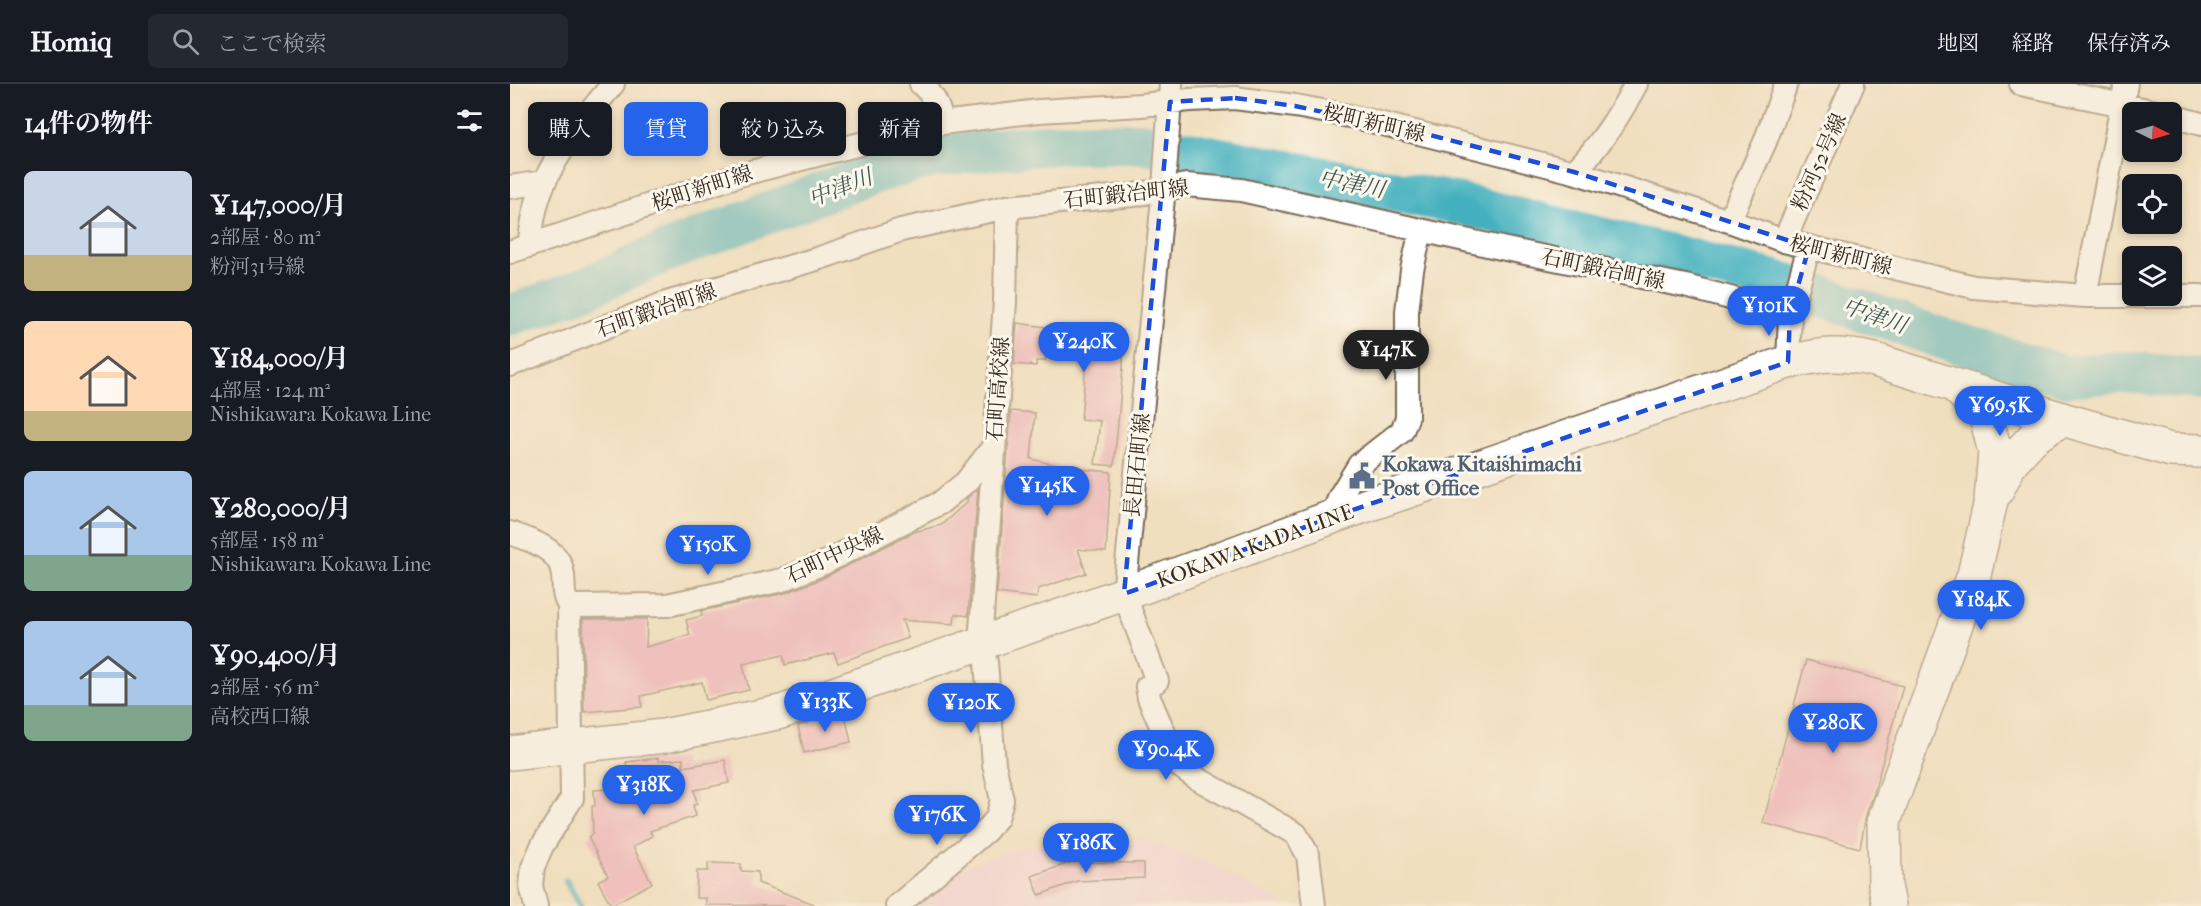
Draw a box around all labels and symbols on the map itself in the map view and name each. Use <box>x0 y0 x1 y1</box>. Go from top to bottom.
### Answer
street label: 桜町新町線 <box>1320 99 1428 147</box>
north arrow <box>2122 102 2182 162</box>
street label: 粉河52号線 <box>1787 110 1851 214</box>
street label: 桜町新町線 <box>648 160 756 216</box>
water label: 中津川 <box>805 163 878 212</box>
water label: 中津川 <box>1317 165 1389 203</box>
street label: 石町鍛冶町線 <box>1062 175 1190 213</box>
street label: 桜町新町線 <box>1787 231 1895 279</box>
street label: 石町鍛冶町線 <box>1539 244 1667 294</box>
street label: 石町鍛冶町線 <box>593 278 719 342</box>
pin: ¥101K <box>1727 286 1811 337</box>
water label: 中津川 <box>1839 293 1912 340</box>
pin: ¥240K <box>1042 322 1126 373</box>
pin: ¥147K <box>1344 330 1428 381</box>
street label: 石町高校線 <box>982 336 1014 442</box>
pin: ¥69.5K <box>1951 386 2049 437</box>
street label: 長田石町線 <box>1120 412 1154 518</box>
place label: Kokawa Kitaishimachi Post Office <box>1382 452 1583 500</box>
public building icon: Kokawa Kitaishimachi Post Office <box>1347 461 1377 491</box>
pin: ¥145K <box>1005 466 1089 517</box>
street label: KOKAWA KADA LINE <box>1153 499 1357 593</box>
street label: 石町中央線 <box>781 522 887 588</box>
pin: ¥150K <box>666 525 750 576</box>
pin: ¥184K <box>1939 580 2023 631</box>
pin: ¥133K <box>783 682 867 733</box>
pin: ¥120K <box>929 683 1013 734</box>
pin: ¥280K <box>1791 703 1875 754</box>
pin: ¥90.4K <box>1117 730 1215 781</box>
pin: ¥318K <box>602 765 686 816</box>
pin: ¥176K <box>895 795 979 846</box>
pin: ¥186K <box>1044 823 1128 874</box>

